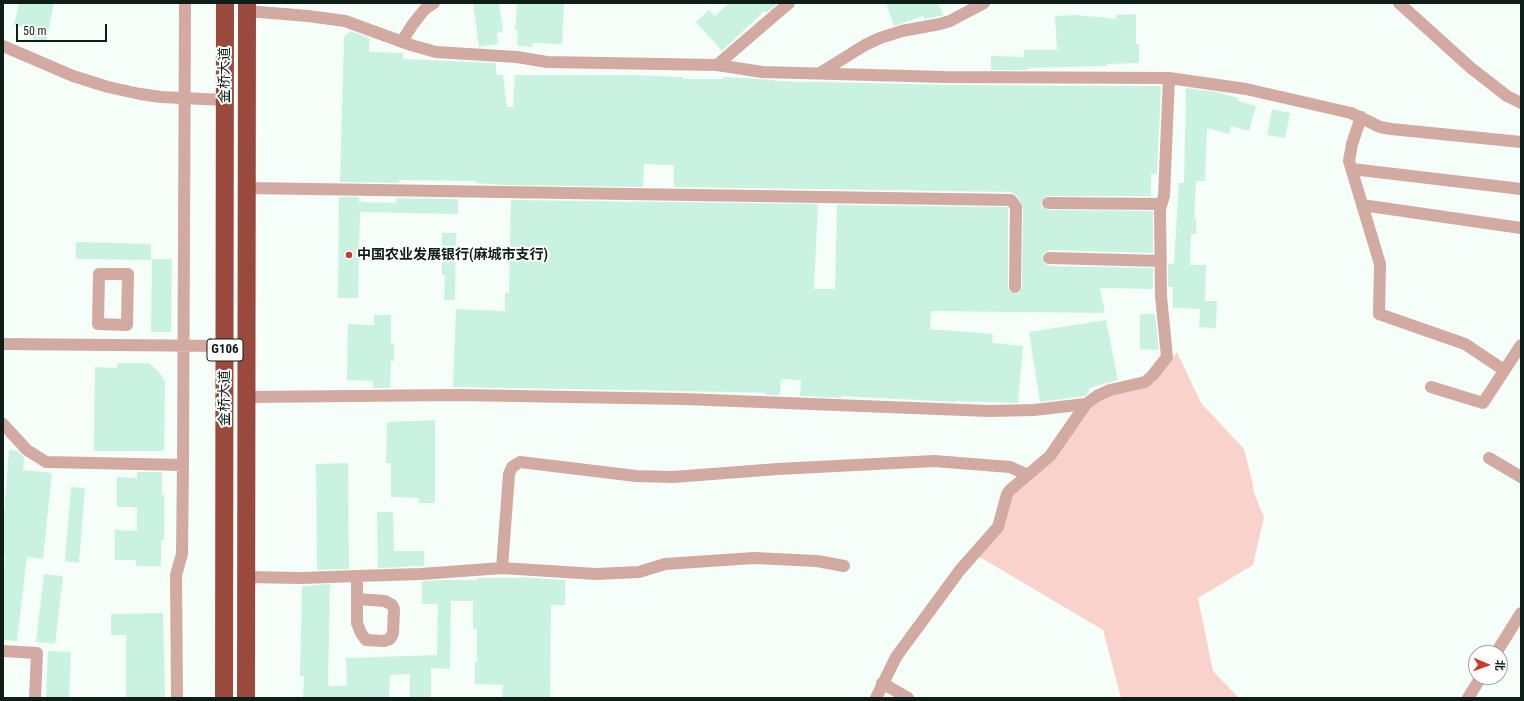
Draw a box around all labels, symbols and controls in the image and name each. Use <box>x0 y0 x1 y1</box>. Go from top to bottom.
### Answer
scale bar <box>18 16 109 42</box>
text: 50 m <box>23 24 47 38</box>
street label: 金桥大道 <box>217 47 233 103</box>
place label: 中国农业发展银行(麻城市支行) <box>357 247 548 263</box>
marker: 中国农业发展银行(麻城市支行) <box>344 250 354 260</box>
road number: G106 <box>207 339 243 361</box>
street label: 金桥大道 <box>217 370 233 426</box>
north arrow <box>1468 645 1508 685</box>
text: 北 <box>1493 660 1506 671</box>

